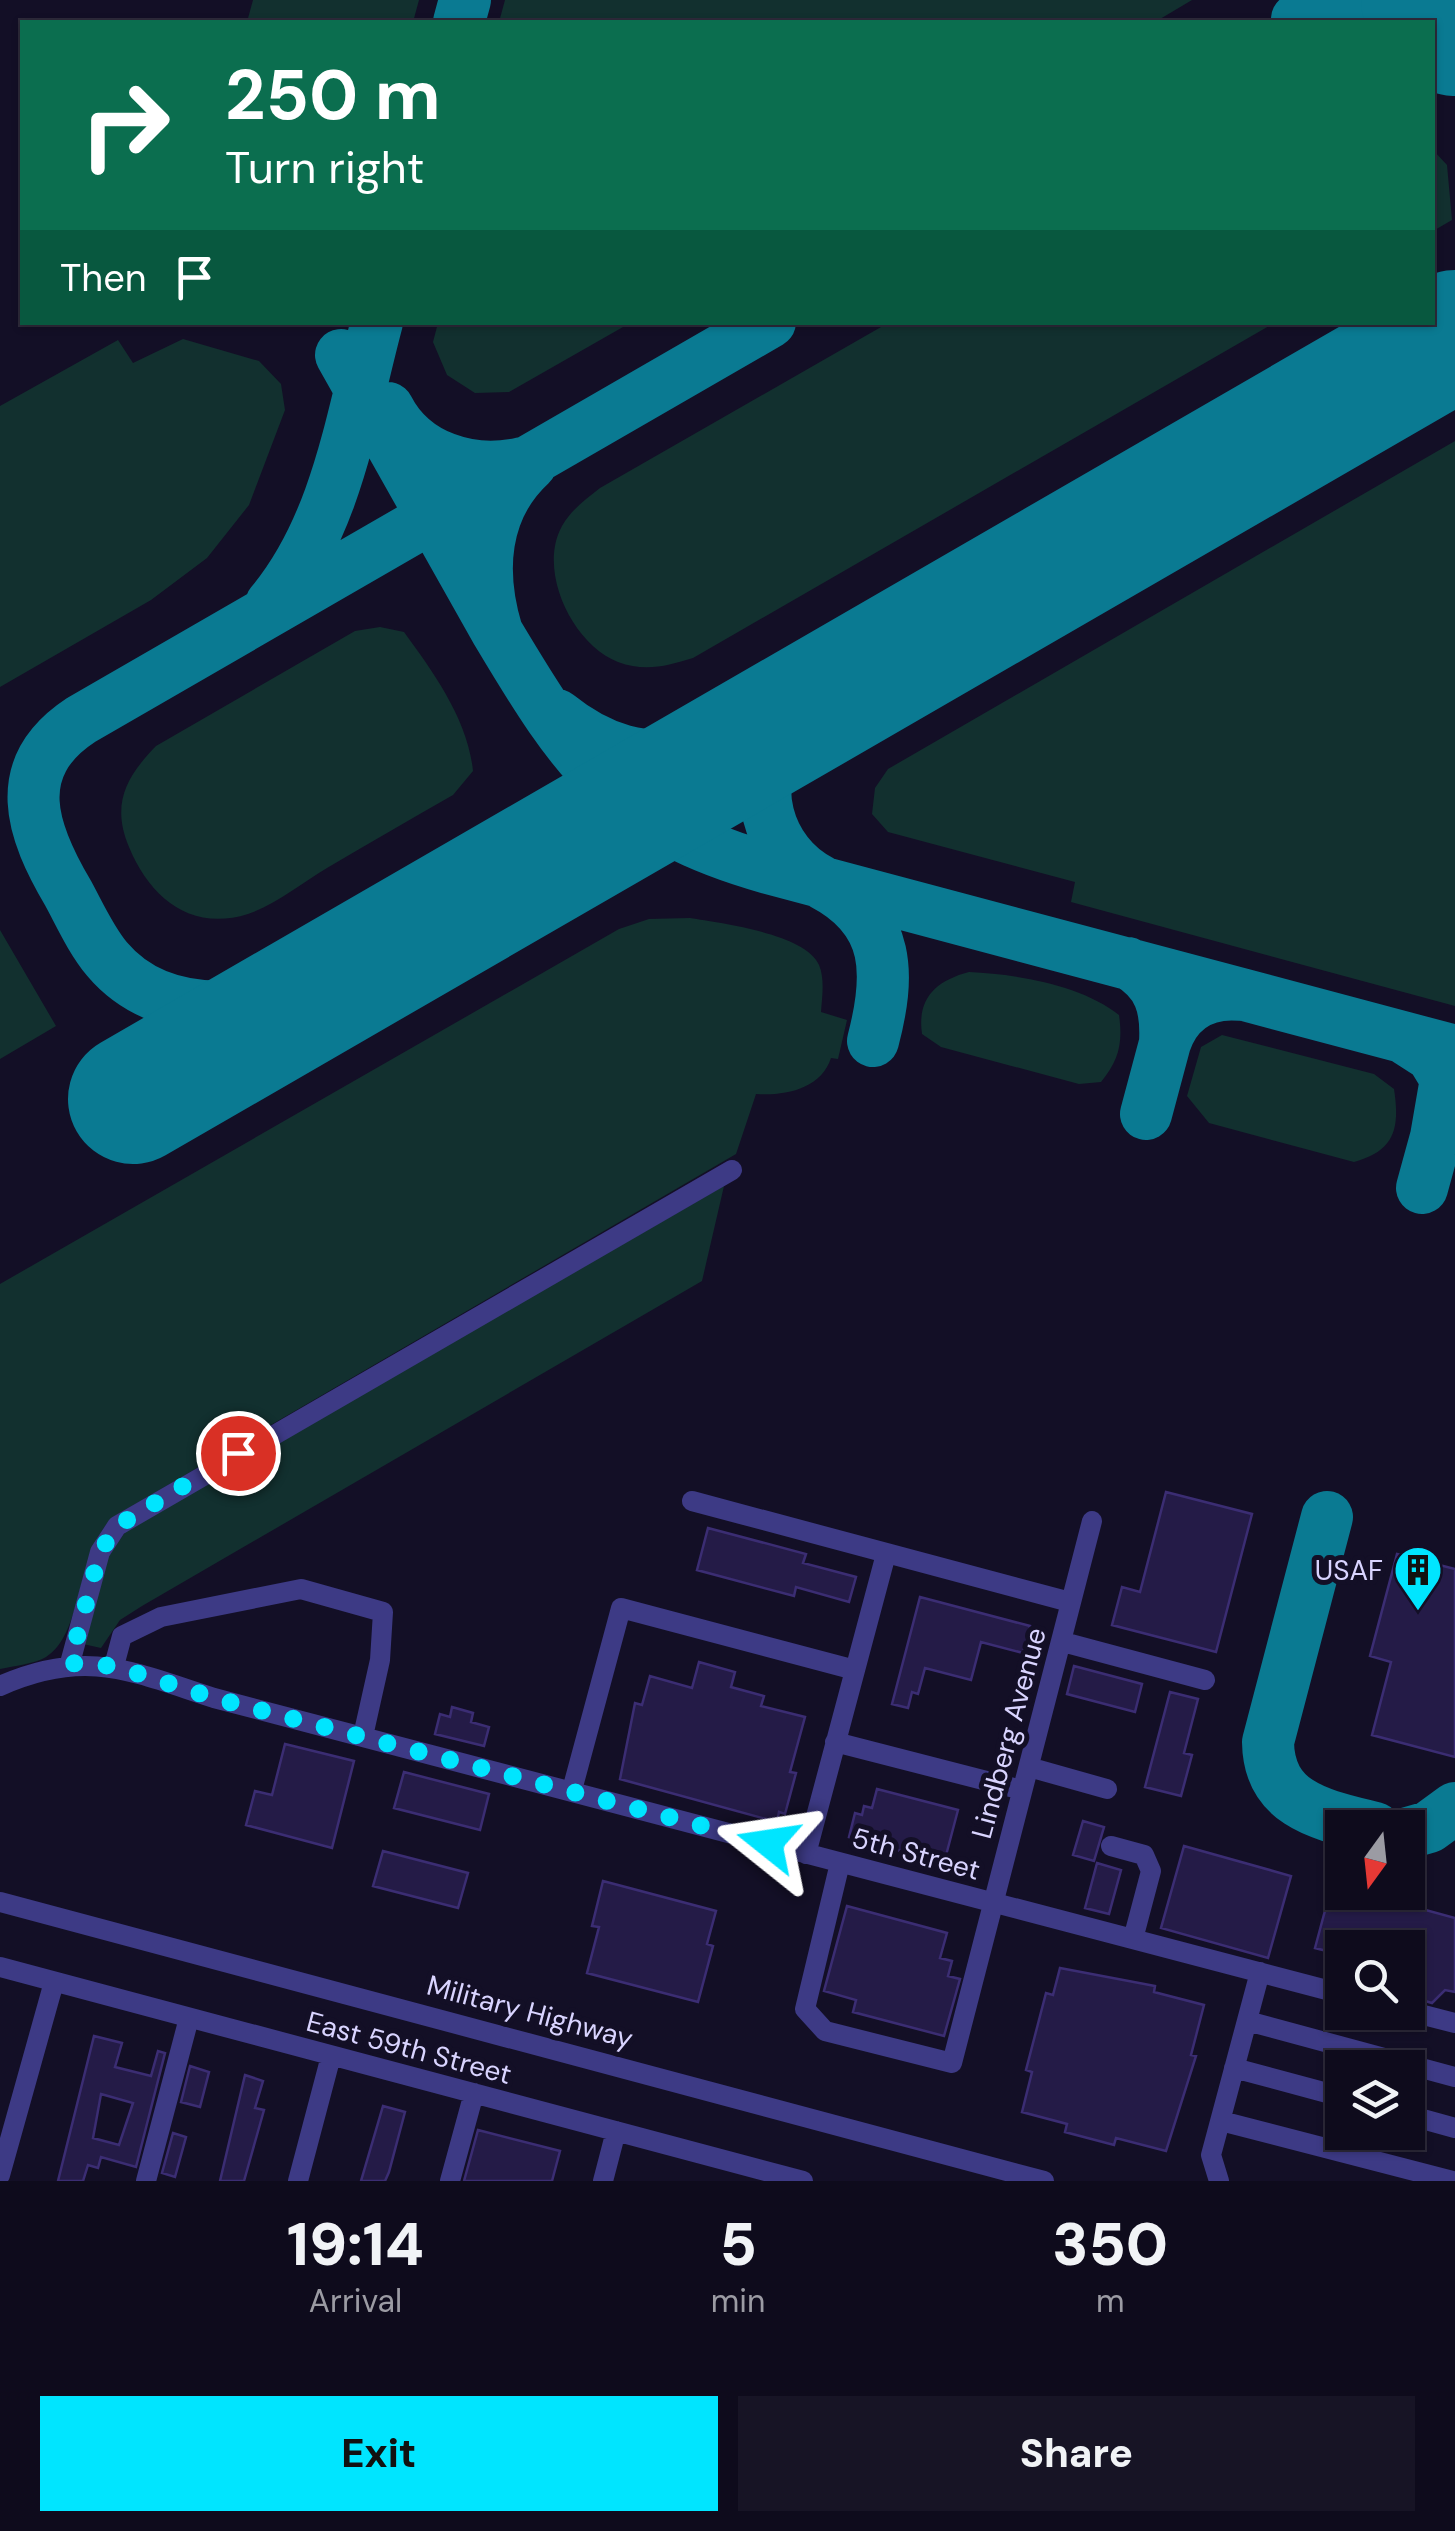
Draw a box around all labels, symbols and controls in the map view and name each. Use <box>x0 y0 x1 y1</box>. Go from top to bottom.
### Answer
text: 250 m <box>225 50 441 141</box>
icon: right <box>60 60 190 190</box>
text: Turn right <box>225 138 424 197</box>
icon: arrive <box>167 250 222 305</box>
text: Then <box>60 253 147 303</box>
pin <box>196 1411 281 1496</box>
icon: arrive <box>211 1426 266 1481</box>
building icon: USAF <box>1392 1544 1444 1612</box>
place label: USAF <box>1315 1552 1383 1589</box>
street label: Lindberg Avenue <box>963 1624 1055 1842</box>
position arrow <box>716 1791 820 1895</box>
north arrow <box>1325 1810 1425 1910</box>
map controls <box>1325 1810 1425 2150</box>
street label: 5th Street <box>848 1819 984 1889</box>
button: search <box>1325 1930 1425 2030</box>
street label: Military Highway <box>423 1967 637 2057</box>
street label: East 59th Street <box>302 2003 516 2093</box>
button: layers <box>1325 2050 1425 2150</box>
text: 19:14 <box>287 2205 424 2284</box>
text: 5 <box>719 2205 757 2284</box>
text: 350 <box>1052 2205 1168 2284</box>
text: Arrival <box>309 2280 402 2322</box>
text: min <box>711 2280 765 2322</box>
text: m <box>1096 2280 1124 2322</box>
button: Exit <box>40 2396 718 2511</box>
button: Share <box>738 2396 1415 2511</box>

